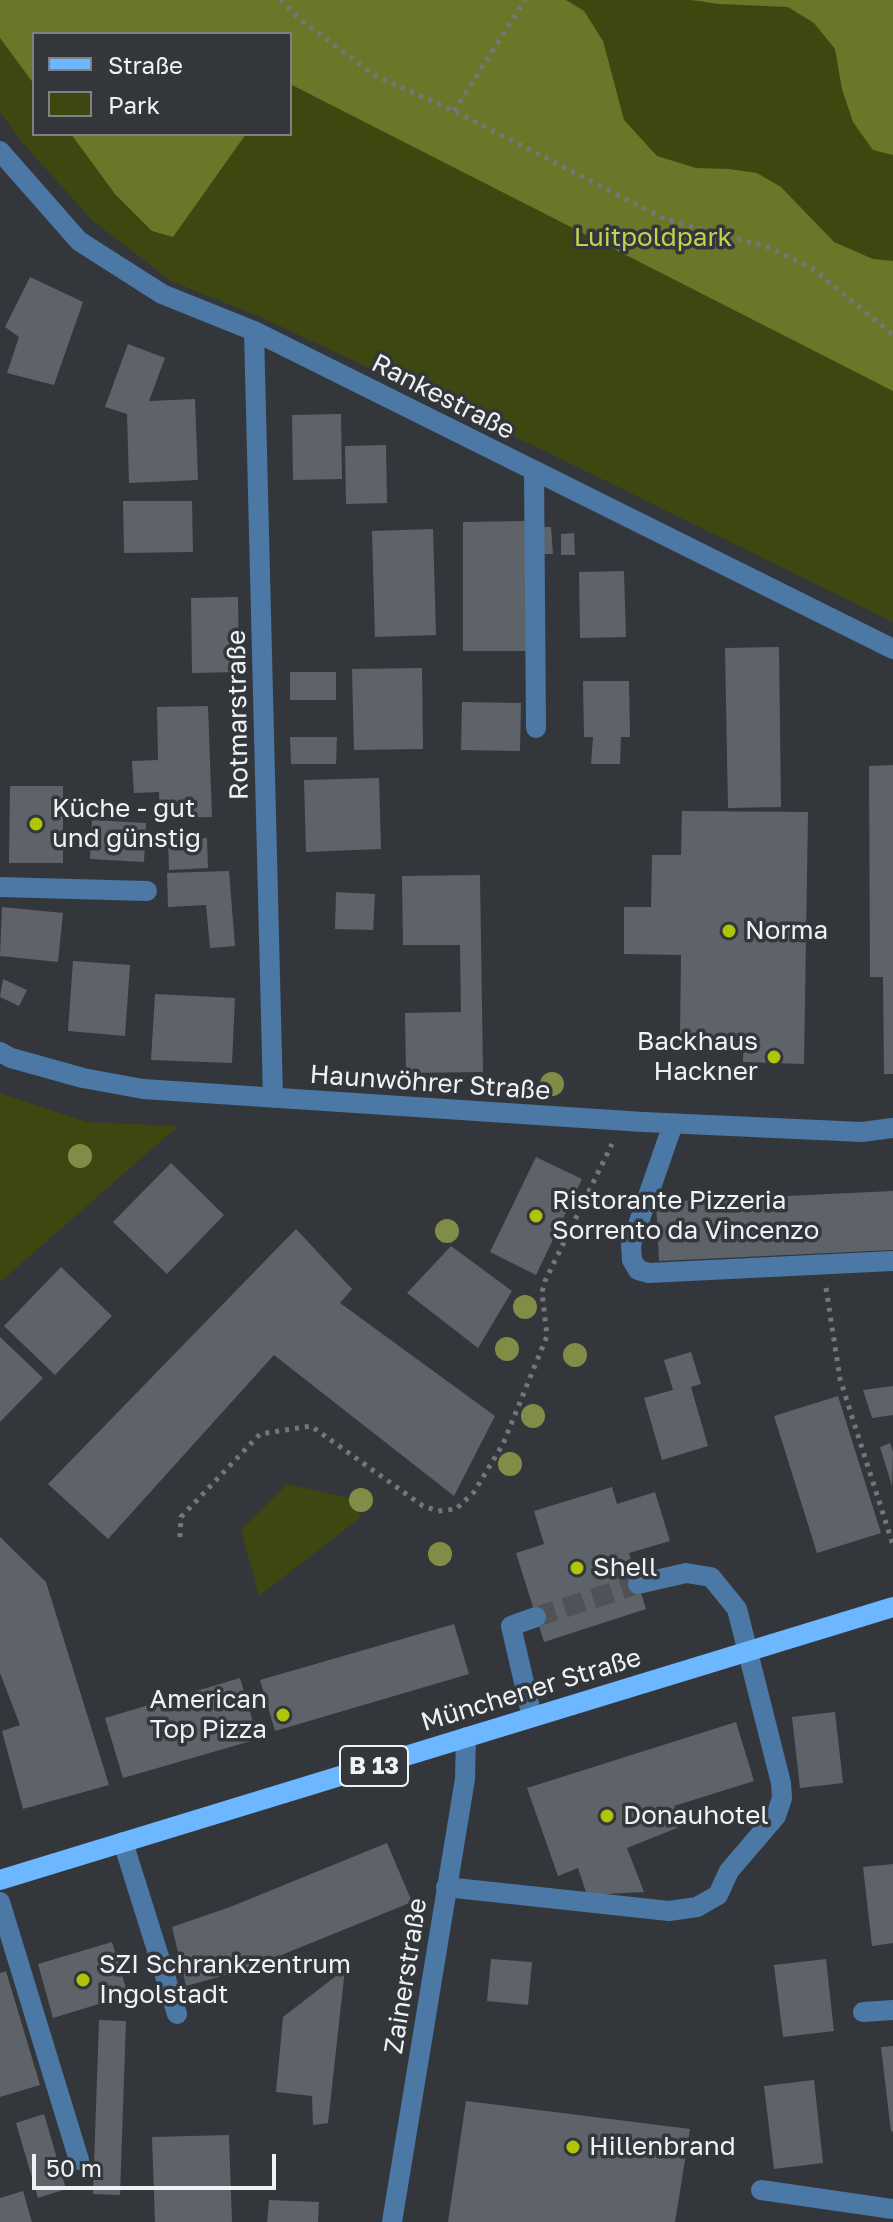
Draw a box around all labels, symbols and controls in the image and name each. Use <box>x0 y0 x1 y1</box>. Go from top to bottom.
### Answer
legend <box>32 32 292 136</box>
text: Straße <box>108 50 183 79</box>
text: Park <box>108 90 160 119</box>
park label: Luitpoldpark <box>574 222 732 254</box>
street label: Rankestraße <box>366 348 520 446</box>
street label: Rotmarstraße <box>221 630 255 800</box>
place label: Küche - gut und günstig <box>52 793 201 854</box>
marker: Küche - gut und günstig <box>27 815 45 833</box>
place label: Norma <box>745 915 828 947</box>
marker: Norma <box>720 922 738 940</box>
place label: Backhaus Hackner <box>637 1026 758 1088</box>
marker: Backhaus Hackner <box>765 1048 783 1066</box>
street label: Haunwöhrer Straße <box>309 1059 551 1107</box>
place label: Ristorante Pizzeria Sorrento da Vincenzo <box>552 1185 819 1246</box>
marker: Ristorante Pizzeria Sorrento da Vincenzo <box>527 1207 545 1225</box>
place label: Shell <box>593 1552 657 1584</box>
marker: Shell <box>568 1559 586 1577</box>
street label: Münchener Straße <box>417 1642 645 1738</box>
place label: American Top Pizza <box>150 1684 267 1746</box>
marker: American Top Pizza <box>274 1706 292 1724</box>
road number: B 13 <box>340 1746 408 1786</box>
place label: Donauhotel <box>623 1800 769 1832</box>
marker: Donauhotel <box>598 1807 616 1825</box>
street label: Zainerstraße <box>378 1896 434 2056</box>
place label: SZI Schrankzentrum Ingolstadt <box>99 1949 351 2010</box>
marker: SZI Schrankzentrum Ingolstadt <box>74 1971 92 1989</box>
place label: Hillenbrand <box>589 2131 736 2163</box>
scale bar <box>36 2138 280 2188</box>
marker: Hillenbrand <box>564 2138 582 2156</box>
text: 50 m <box>46 2153 102 2182</box>

